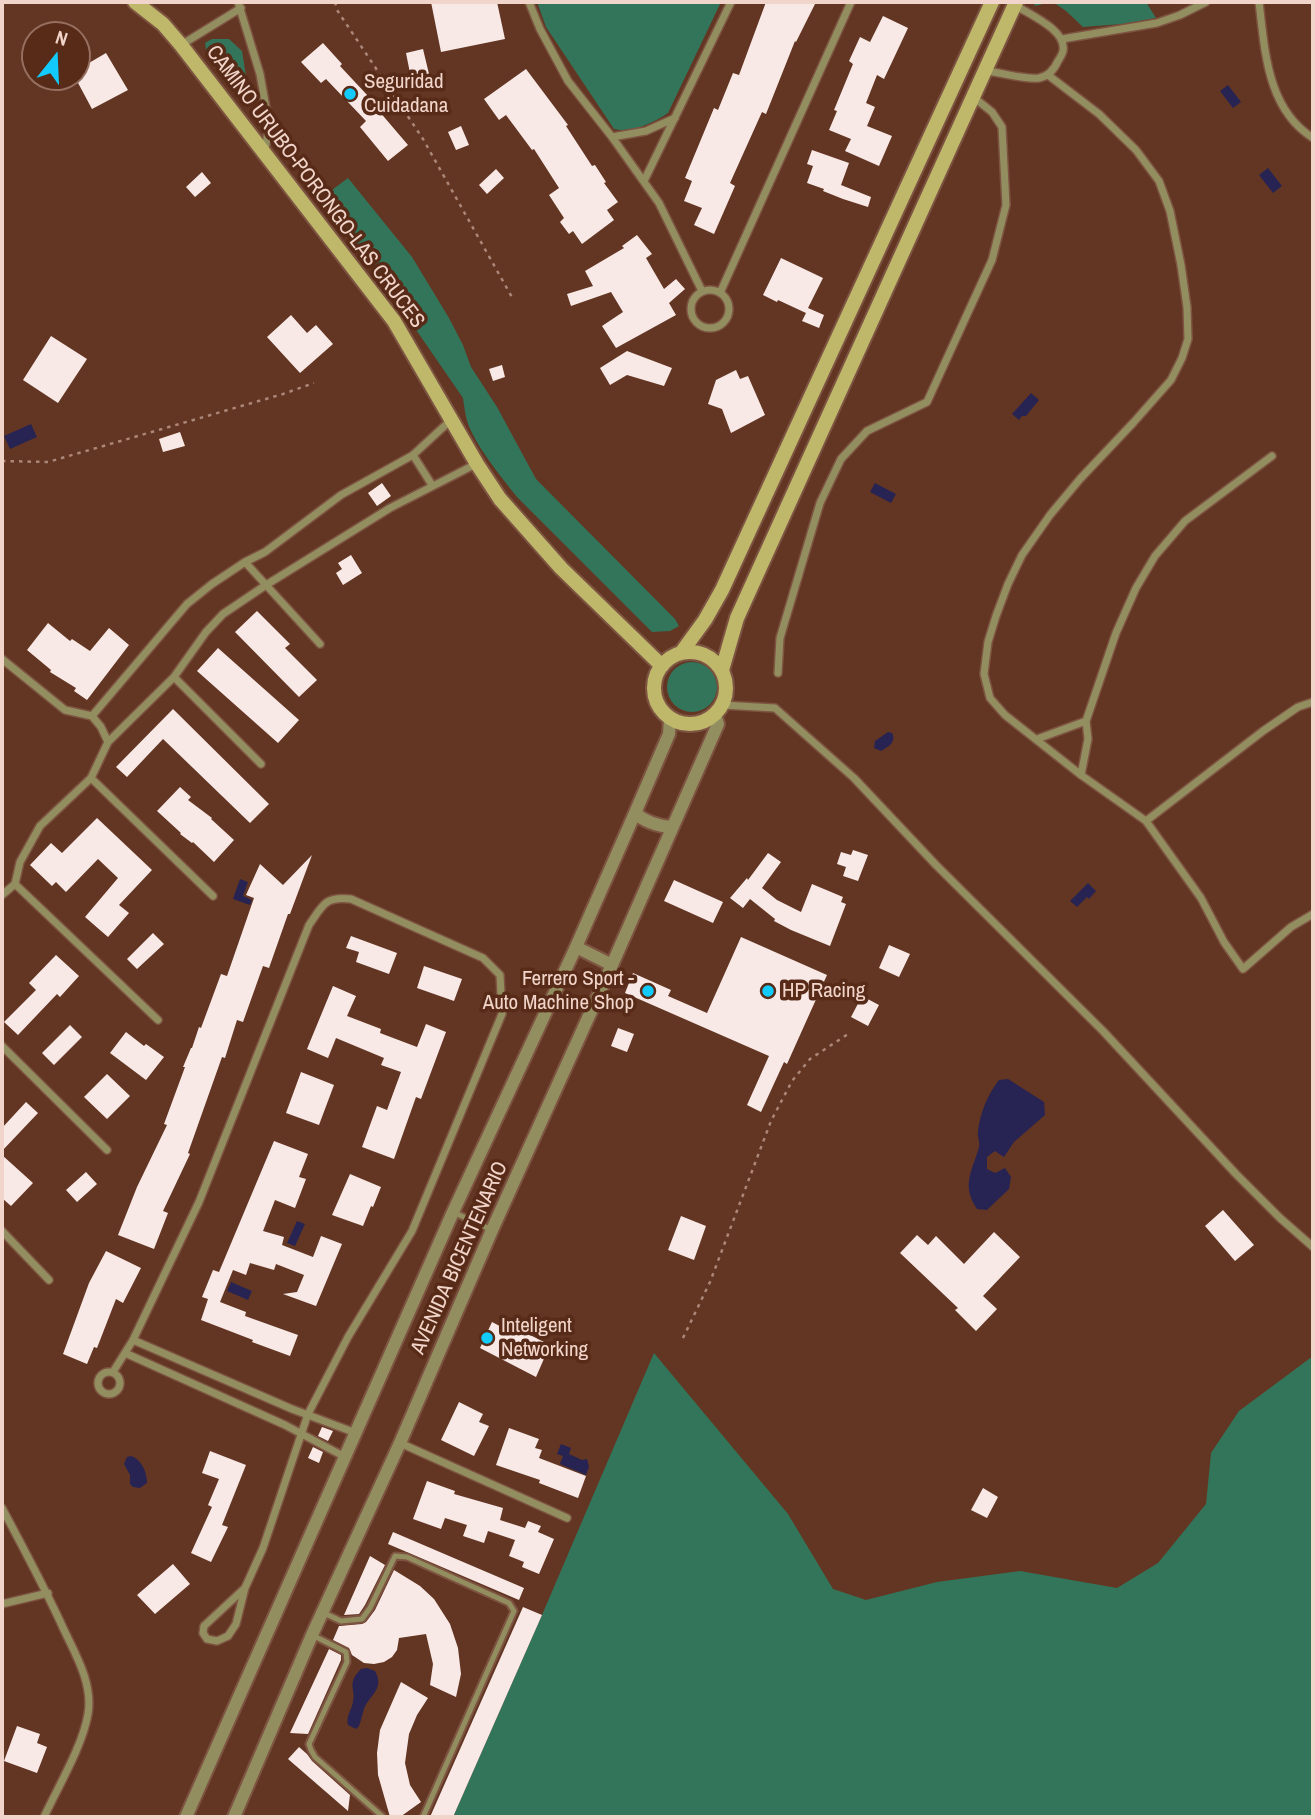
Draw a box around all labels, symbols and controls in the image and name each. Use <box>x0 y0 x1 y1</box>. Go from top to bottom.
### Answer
north arrow <box>21 21 91 91</box>
text: N <box>53 24 71 52</box>
street label: CAMINO URUBO-PORONGO-LAS CRUCES <box>200 41 430 333</box>
place label: Seguridad Cuidadana <box>364 69 448 119</box>
marker: Seguridad Cuidadana <box>342 86 358 102</box>
place label: Ferrero Sport - Auto Machine Shop <box>483 966 634 1016</box>
place label: HP Racing <box>782 978 865 1004</box>
marker: Ferrero Sport - Auto Machine Shop <box>640 983 656 999</box>
marker: HP Racing <box>760 983 776 999</box>
street label: AVENIDA BICENTENARIO <box>406 1158 514 1358</box>
place label: Inteligent Networking <box>501 1313 588 1363</box>
marker: Inteligent Networking <box>479 1330 495 1346</box>

